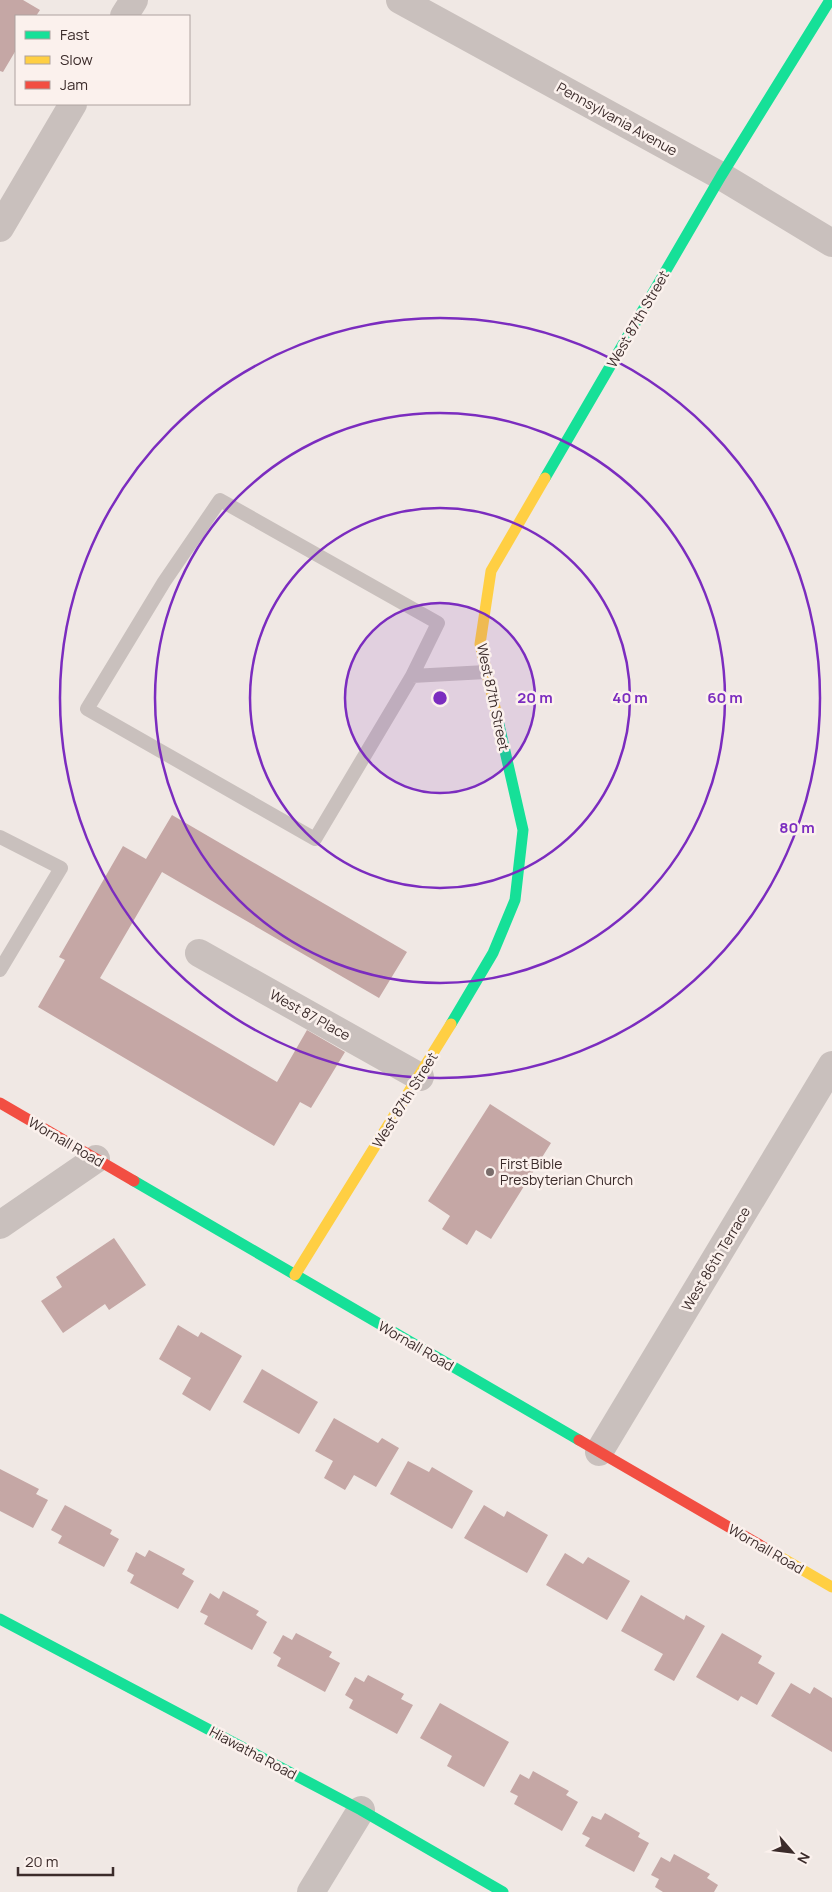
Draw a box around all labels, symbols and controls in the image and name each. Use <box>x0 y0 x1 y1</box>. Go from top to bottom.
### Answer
legend <box>15 15 190 105</box>
text: Fast <box>60 24 89 45</box>
text: Slow <box>60 49 93 70</box>
text: Jam <box>60 74 88 95</box>
street label: Pennsylvania Avenue <box>553 77 681 160</box>
street label: West 87th Street <box>602 266 673 371</box>
street label: West 87th Street <box>473 642 514 753</box>
text: 20 m <box>517 687 553 708</box>
text: 40 m <box>612 687 648 708</box>
text: 60 m <box>707 687 743 708</box>
centre of rings <box>431 689 449 707</box>
text: 80 m <box>779 817 815 838</box>
street label: West 87 Place <box>267 985 354 1045</box>
street label: West 87th Street <box>368 1048 442 1151</box>
street label: Wornall Road <box>25 1112 107 1171</box>
place label: First Bible Presbyterian Church <box>500 1154 633 1189</box>
marker: First Bible Presbyterian Church <box>484 1166 496 1178</box>
street label: West 86th Terrace <box>677 1203 754 1314</box>
street label: Wornall Road <box>375 1316 457 1375</box>
street label: Wornall Road <box>725 1519 807 1578</box>
street label: Hiawatha Road <box>206 1722 300 1784</box>
north arrow <box>767 1827 817 1877</box>
scale bar <box>18 1844 112 1876</box>
text: N <box>793 1849 815 1867</box>
text: 20 m <box>25 1851 58 1872</box>

